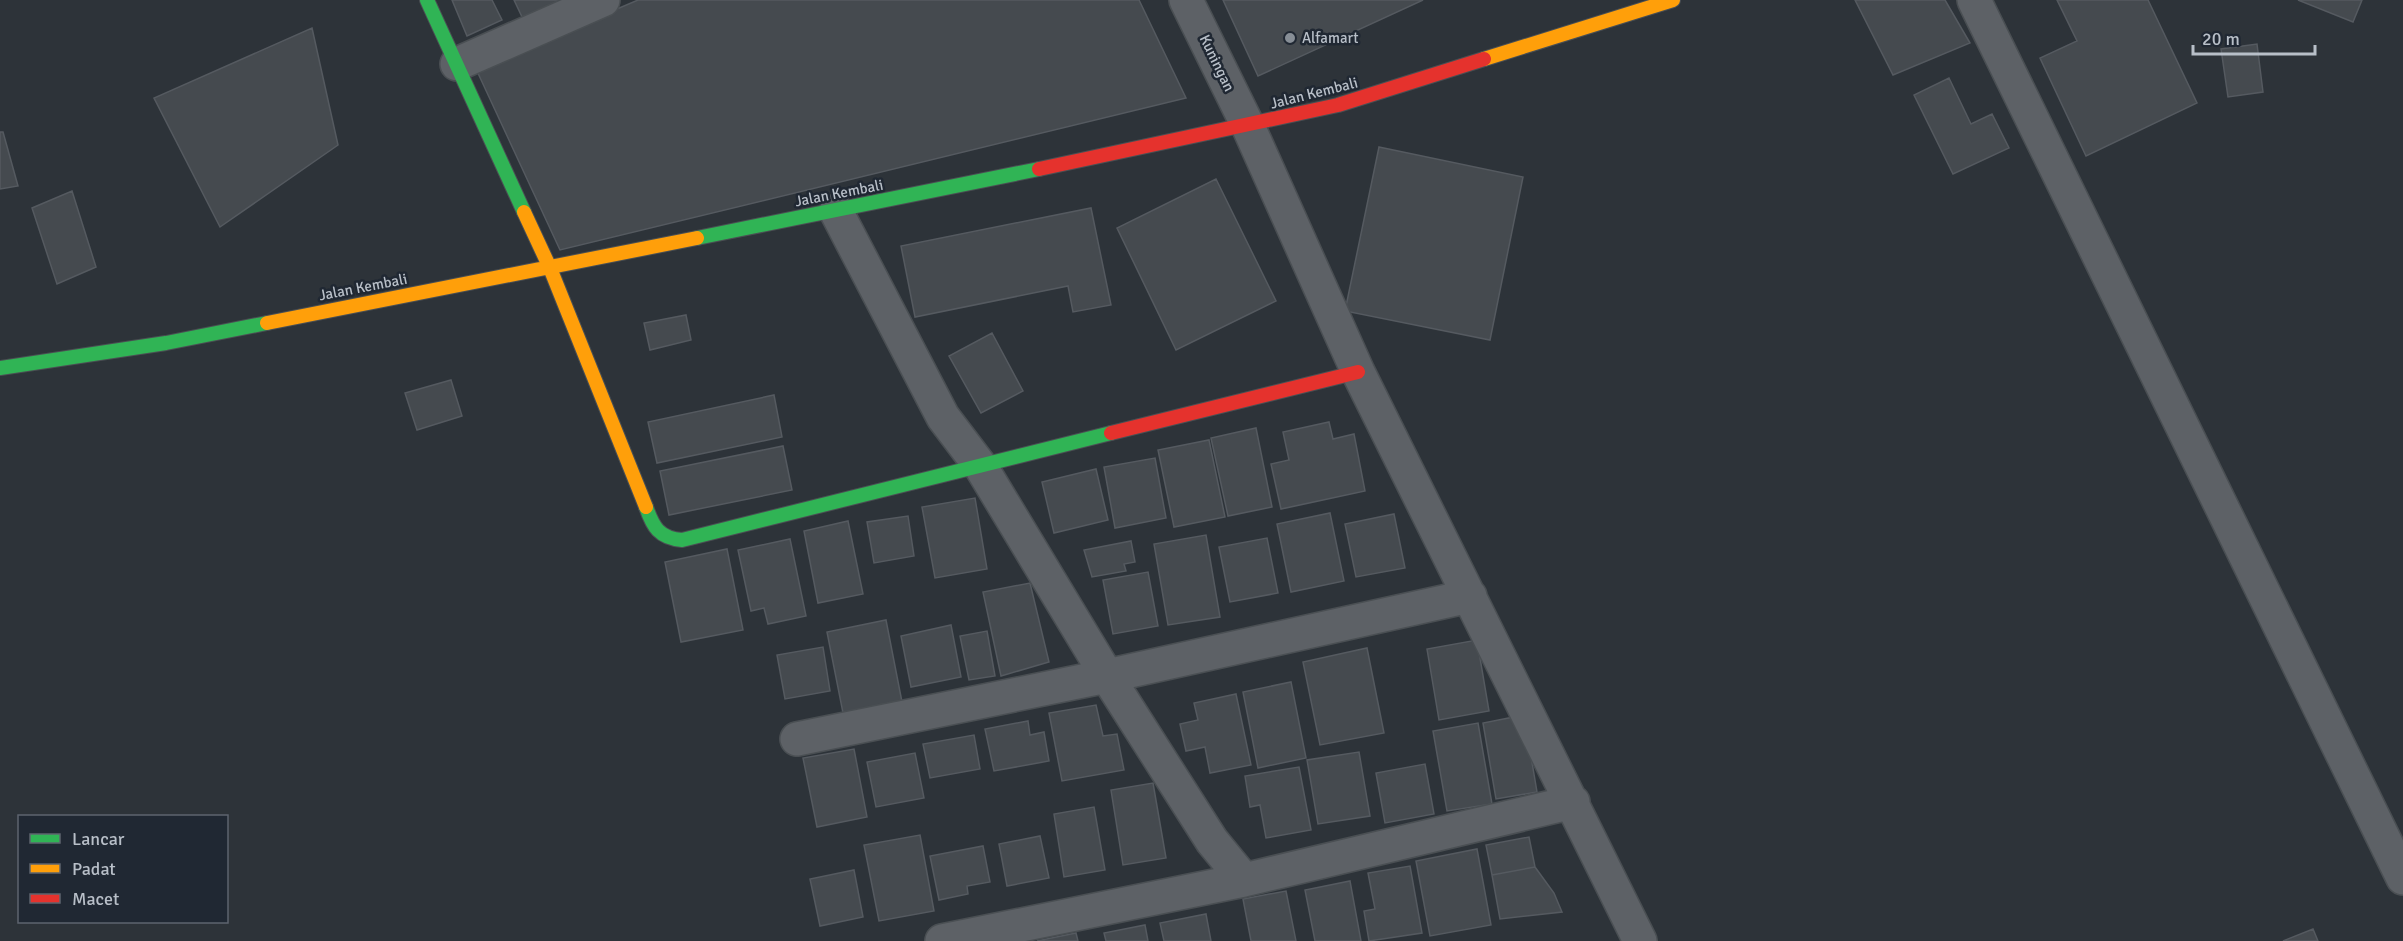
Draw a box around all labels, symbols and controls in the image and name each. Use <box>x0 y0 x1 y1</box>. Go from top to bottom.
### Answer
scale bar <box>2193 18 2314 56</box>
text: 20 m <box>2202 28 2240 50</box>
place label: Alfamart <box>1302 29 1359 47</box>
marker: Alfamart <box>1283 31 1297 45</box>
street label: Kuningan <box>1196 32 1238 94</box>
street label: Jalan Kembali <box>1268 73 1360 113</box>
street label: Jalan Kembali <box>793 176 885 210</box>
street label: Jalan Kembali <box>317 270 409 304</box>
legend <box>18 815 228 923</box>
text: Lancar <box>72 828 125 850</box>
text: Padat <box>72 858 116 880</box>
text: Macet <box>72 888 119 910</box>

